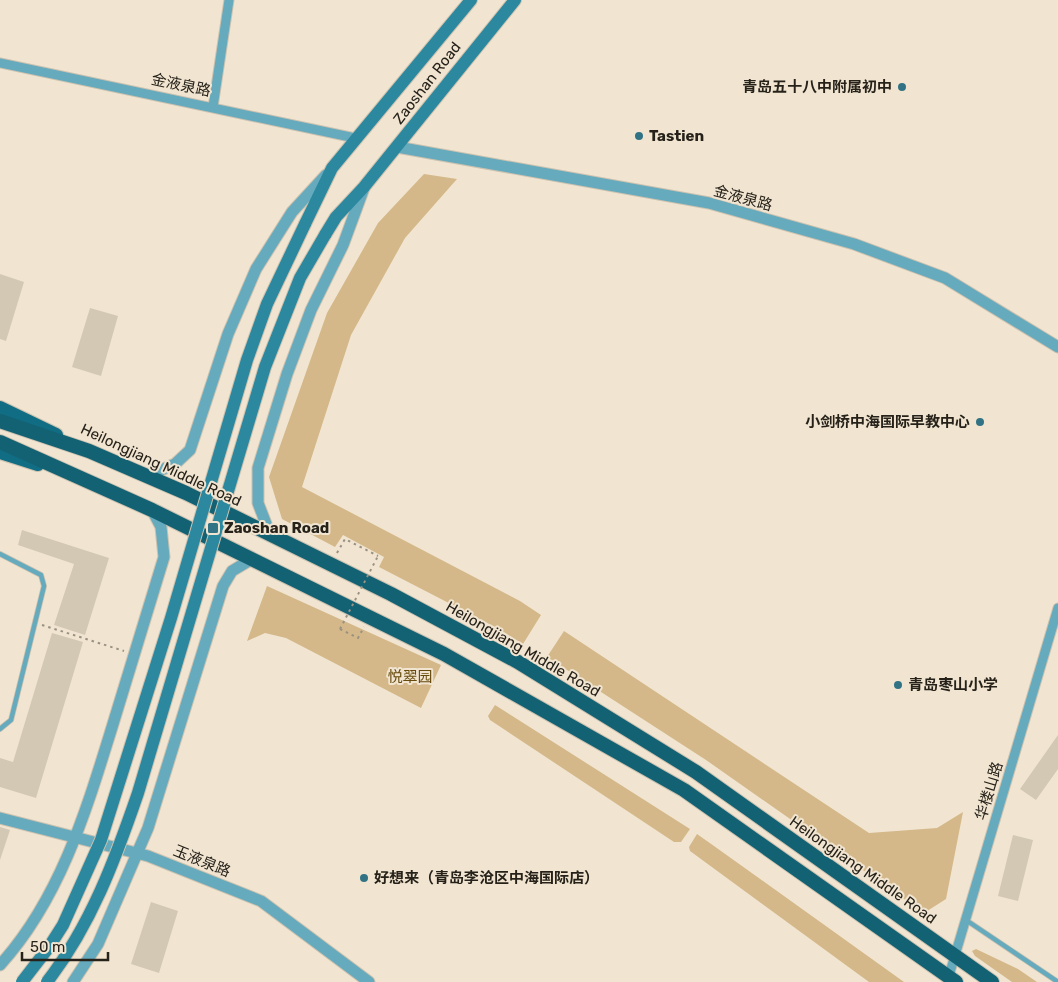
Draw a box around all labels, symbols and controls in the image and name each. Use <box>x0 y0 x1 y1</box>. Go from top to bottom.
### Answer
street label: Zaoshan Road <box>389 38 465 128</box>
street label: 金液泉路 <box>150 70 212 100</box>
place label: 青岛五十八中附属初中 <box>742 78 892 96</box>
marker: 青岛五十八中附属初中 <box>896 81 908 93</box>
place label: Tastien <box>649 127 704 145</box>
marker: Tastien <box>633 130 645 142</box>
street label: 金液泉路 <box>712 182 774 214</box>
place label: 小剑桥中海国际早教中心 <box>805 413 970 431</box>
marker: 小剑桥中海国际早教中心 <box>974 416 986 428</box>
street label: Heilongjiang Middle Road <box>78 420 244 510</box>
place label: Zaoshan Road <box>224 519 329 537</box>
marker: Zaoshan Road <box>206 521 220 535</box>
street label: Heilongjiang Middle Road <box>443 597 603 701</box>
park label: 悦翠园 <box>387 668 433 686</box>
place label: 青岛枣山小学 <box>908 676 998 694</box>
marker: 青岛枣山小学 <box>892 679 904 691</box>
street label: 华楼山路 <box>972 760 1006 822</box>
street label: Heilongjiang Middle Road <box>786 812 940 928</box>
street label: 玉液泉路 <box>171 841 233 881</box>
place label: 好想来（青岛李沧区中海国际店） <box>374 869 599 887</box>
marker: 好想来（青岛李沧区中海国际店） <box>358 872 370 884</box>
scale bar <box>22 930 109 962</box>
text: 50 m <box>30 938 65 956</box>

